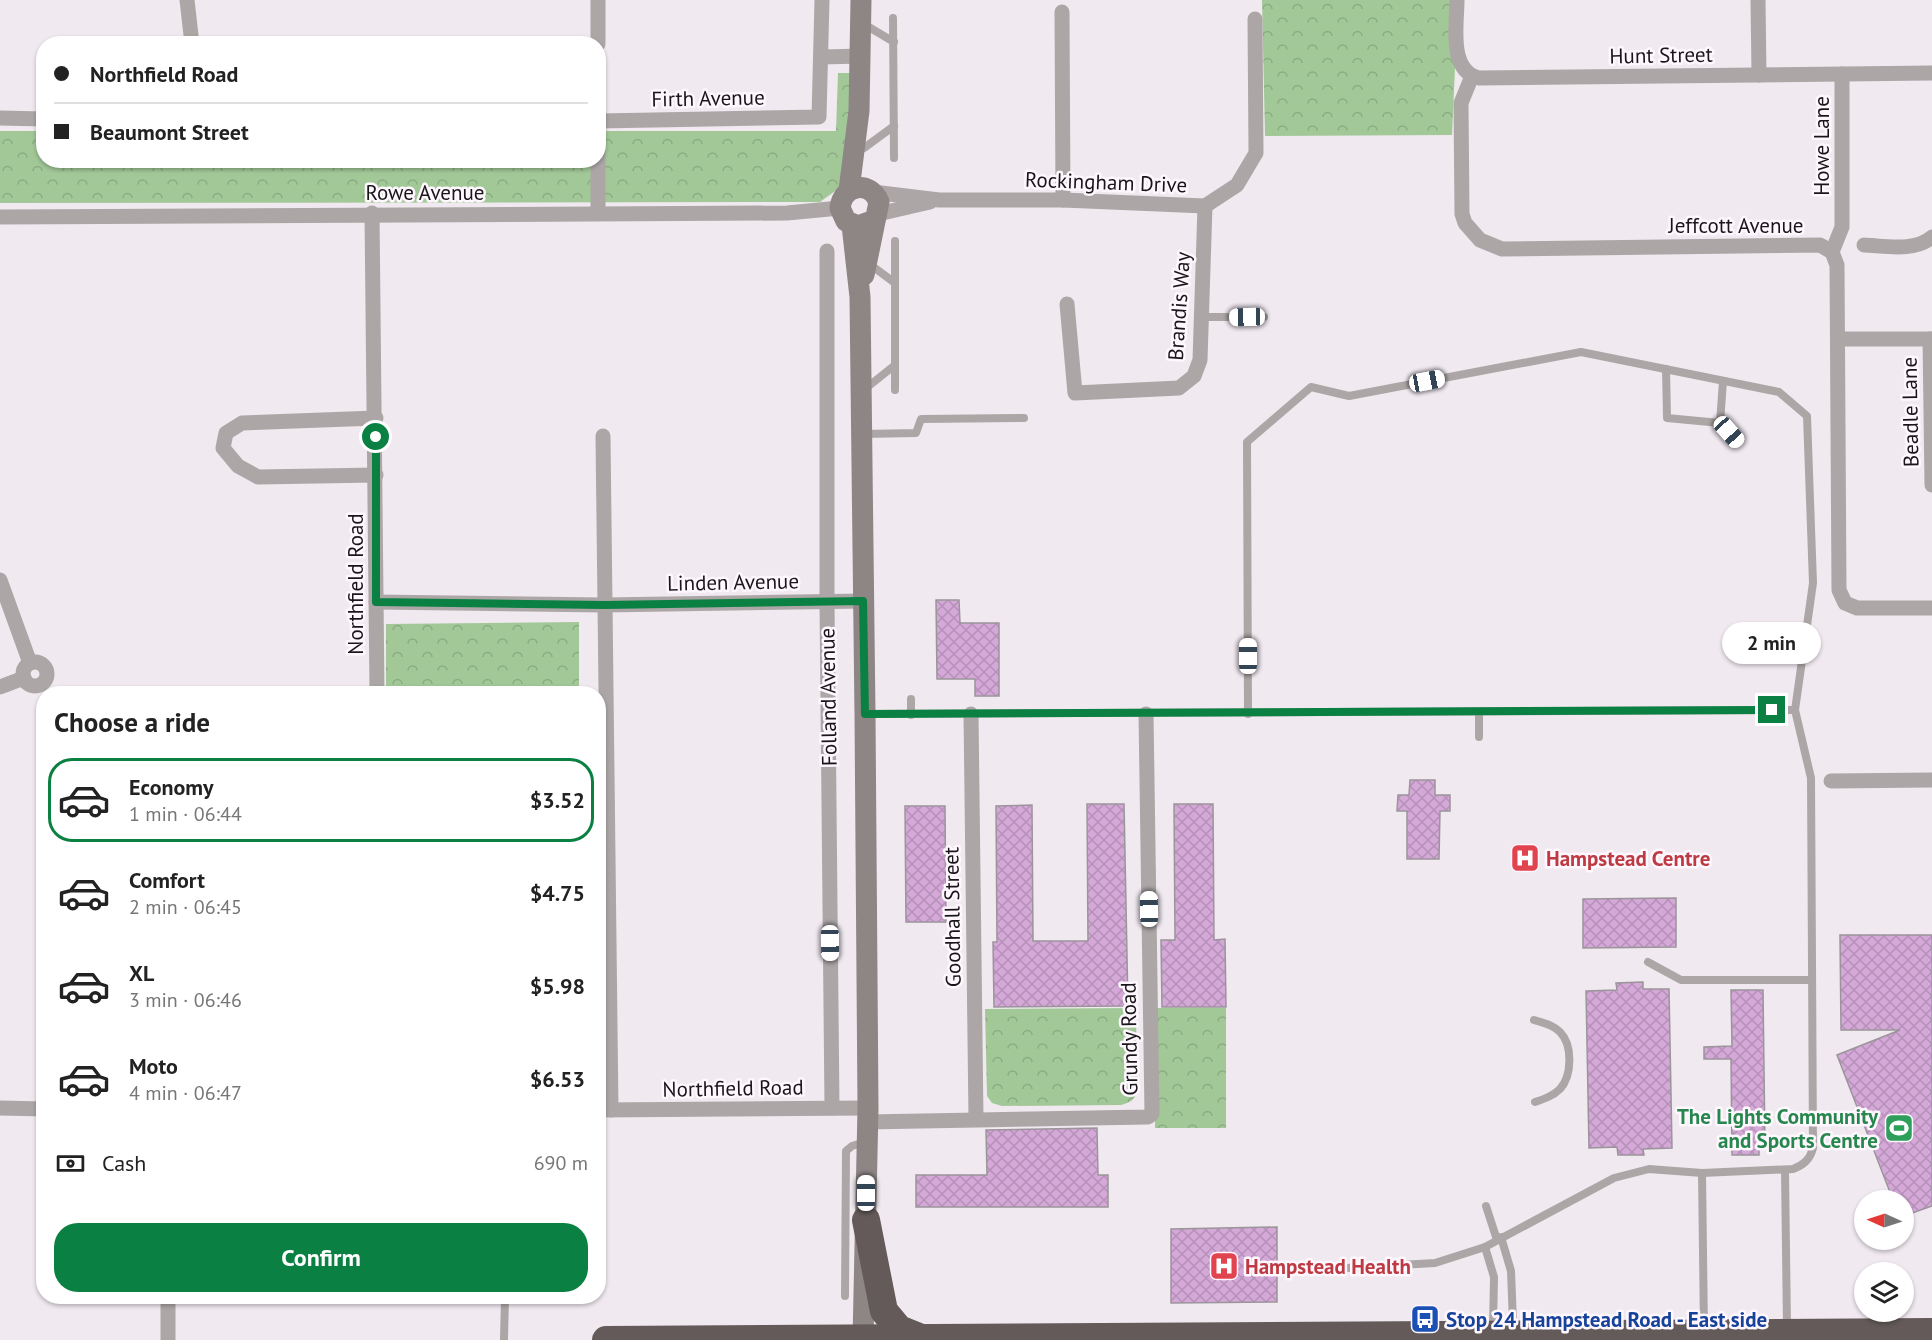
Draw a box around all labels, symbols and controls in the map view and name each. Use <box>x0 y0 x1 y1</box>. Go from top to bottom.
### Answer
street label: Hunt Street <box>1609 41 1713 69</box>
text: Northfield Road <box>90 60 238 88</box>
street label: Firth Avenue <box>651 84 765 112</box>
street label: Howe Lane <box>1808 96 1835 196</box>
text: Beaumont Street <box>90 118 249 146</box>
street label: Rockingham Drive <box>1024 166 1188 198</box>
street label: Rowe Avenue <box>366 179 484 206</box>
street label: Jeffcott Avenue <box>1668 212 1803 239</box>
street label: Brandis Way <box>1162 250 1196 361</box>
car <box>1229 308 1265 326</box>
street label: Beadle Lane <box>1896 357 1924 467</box>
car <box>1408 369 1446 393</box>
car <box>1710 413 1748 451</box>
route start <box>362 423 389 450</box>
street label: Northfield Road <box>342 513 369 655</box>
street label: Linden Avenue <box>667 567 799 597</box>
callout: 2 min <box>1722 623 1822 665</box>
street label: Folland Avenue <box>813 628 843 766</box>
text: 2 min <box>1747 630 1796 656</box>
car <box>1239 638 1257 674</box>
route end <box>1758 696 1785 723</box>
text: Choose a ride <box>54 705 210 739</box>
icon: car <box>57 773 111 827</box>
text: Economy <box>129 773 213 801</box>
text: $3.52 <box>530 786 585 814</box>
text: 1 min · 06:44 <box>129 801 242 827</box>
hospital icon: Hampstead Centre <box>1509 842 1541 874</box>
place label: Hampstead Centre <box>1546 845 1710 872</box>
street label: Goodhall Street <box>937 847 967 987</box>
icon: car <box>57 866 111 920</box>
text: Comfort <box>129 866 205 894</box>
text: $4.75 <box>530 879 585 907</box>
car <box>1140 891 1158 927</box>
text: 2 min · 06:45 <box>129 894 242 920</box>
car <box>821 925 839 961</box>
icon: car <box>57 959 111 1013</box>
text: XL <box>129 959 154 987</box>
text: $5.98 <box>530 972 585 1000</box>
street label: Grundy Road <box>1115 982 1143 1096</box>
text: 3 min · 06:46 <box>129 987 242 1013</box>
icon: car <box>57 1052 111 1106</box>
text: Moto <box>129 1052 178 1080</box>
text: $6.53 <box>530 1065 585 1093</box>
street label: Northfield Road <box>662 1073 804 1103</box>
text: 4 min · 06:47 <box>129 1080 242 1106</box>
place label: The Lights Community and Sports Centre <box>1677 1103 1879 1154</box>
sports icon: The Lights Community and Sports Centre <box>1883 1112 1915 1144</box>
icon: cash <box>54 1147 87 1180</box>
text: Cash <box>102 1149 146 1177</box>
text: 690 m <box>534 1150 588 1176</box>
car <box>857 1175 875 1211</box>
north arrow <box>1854 1190 1914 1250</box>
map controls <box>1854 1190 1914 1322</box>
button: Confirm <box>54 1223 588 1292</box>
hospital icon: Hampstead Health <box>1208 1250 1240 1282</box>
place label: Hampstead Health <box>1245 1253 1411 1280</box>
button: layers <box>1854 1262 1914 1322</box>
bus stop icon: Stop 24 Hampstead Road - East side <box>1409 1303 1441 1335</box>
place label: Stop 24 Hampstead Road - East side <box>1446 1306 1767 1333</box>

